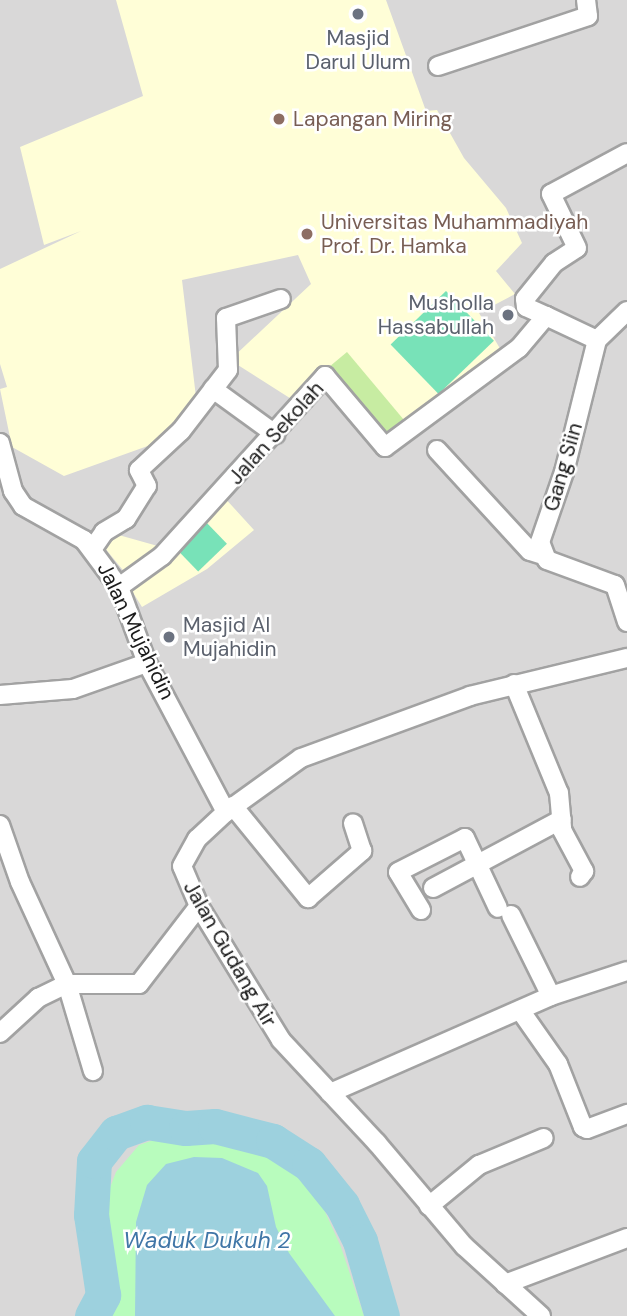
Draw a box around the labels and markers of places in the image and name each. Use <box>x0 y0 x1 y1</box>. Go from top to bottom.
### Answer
marker: Masjid Darul Ulum <box>350 6 366 22</box>
place label: Masjid Darul Ulum <box>305 25 411 75</box>
place label: Lapangan Miring <box>293 106 452 132</box>
marker: Lapangan Miring <box>271 111 287 127</box>
place label: Universitas Muhammadiyah Prof. Dr. Hamka <box>321 209 588 259</box>
marker: Universitas Muhammadiyah Prof. Dr. Hamka <box>299 226 315 242</box>
place label: Musholla Hassabullah <box>378 290 494 340</box>
marker: Musholla Hassabullah <box>500 307 516 323</box>
place label: Masjid Al Mujahidin <box>183 612 277 662</box>
marker: Masjid Al Mujahidin <box>161 629 177 645</box>

